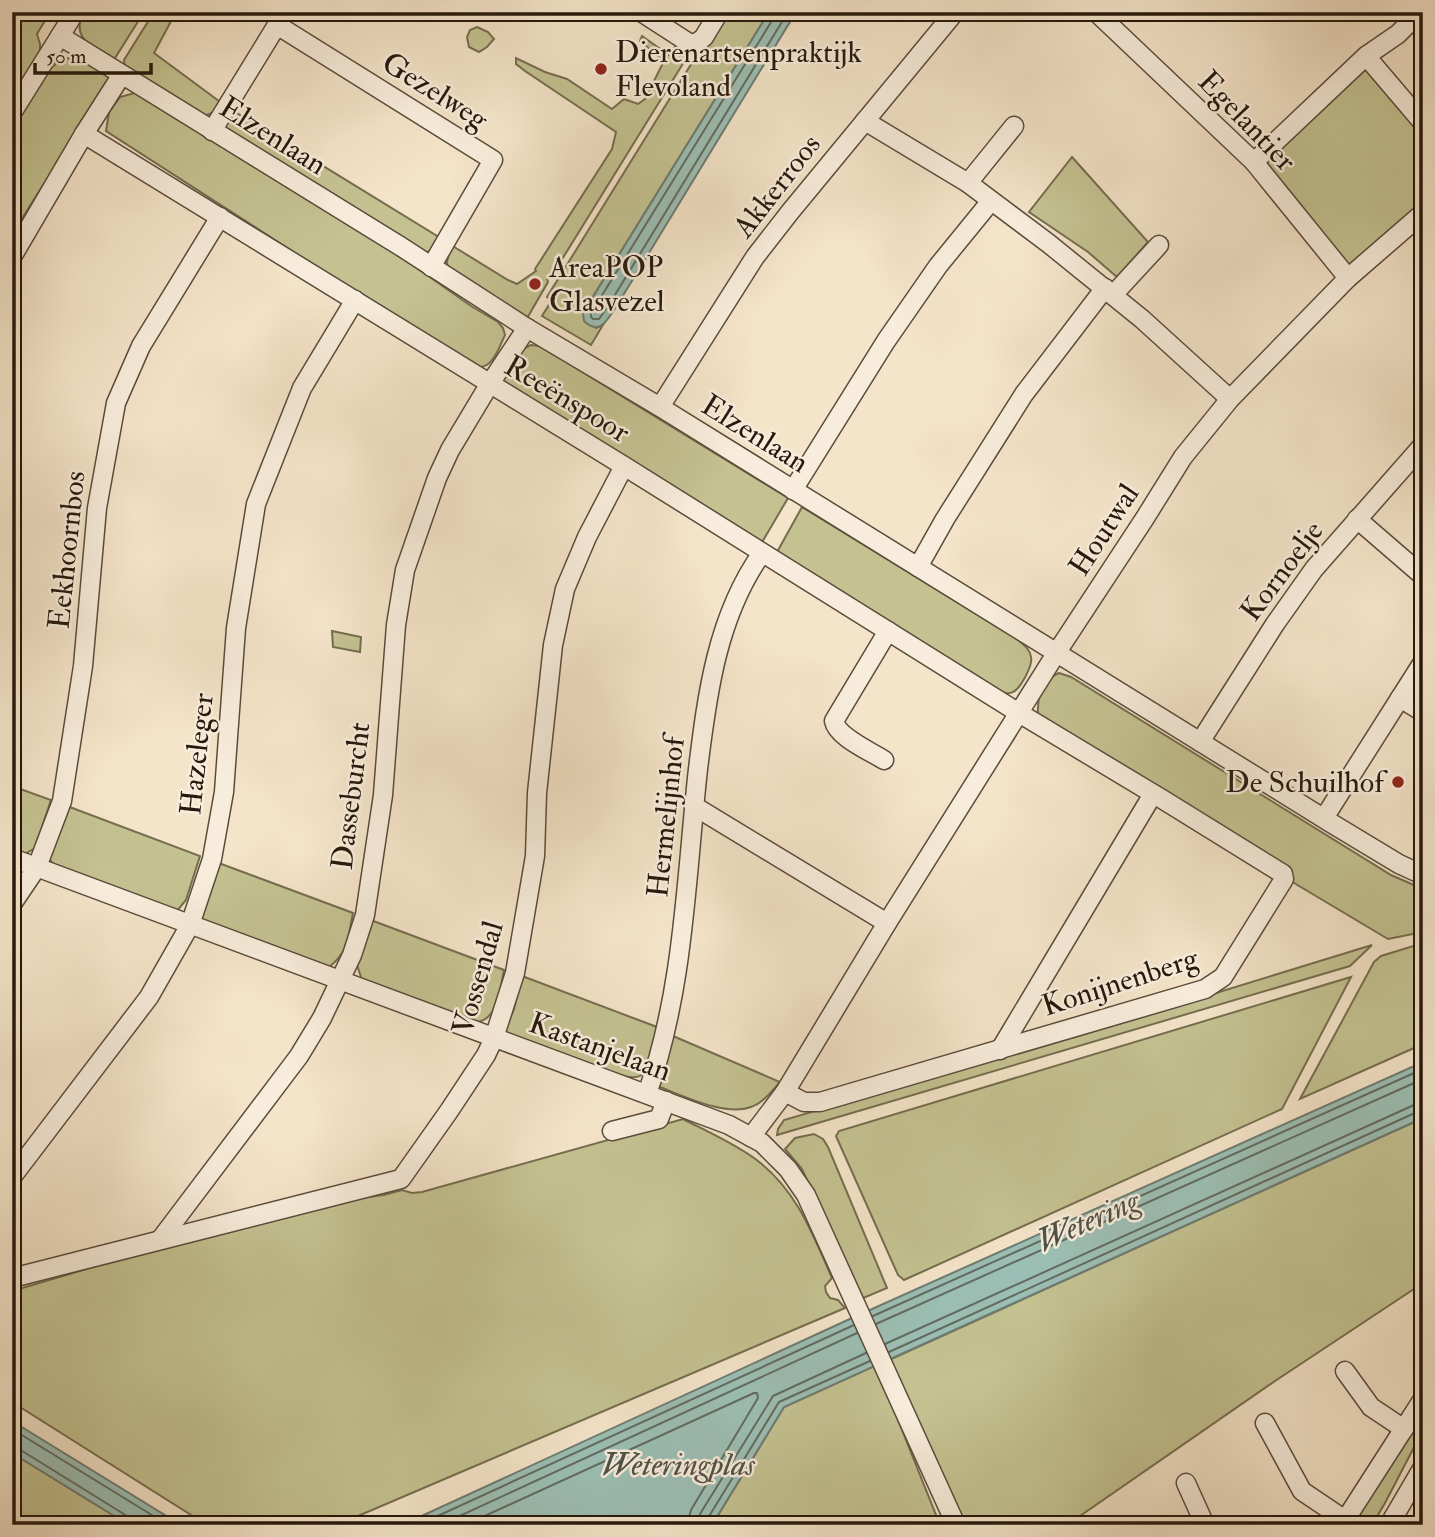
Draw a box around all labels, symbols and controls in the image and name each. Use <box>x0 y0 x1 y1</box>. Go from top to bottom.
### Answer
scale bar <box>35 32 150 76</box>
place label: Dierenartsenpraktijk Flevoland <box>615 34 862 105</box>
text: 50 m <box>46 43 87 70</box>
street label: Gezelweg <box>375 44 496 139</box>
marker: Dierenartsenpraktijk Flevoland <box>593 61 609 77</box>
street label: Egelantier <box>1190 63 1304 179</box>
street label: Elzenlaan <box>212 89 334 183</box>
street label: Akkerroos <box>725 127 829 246</box>
place label: AreaPOP Glasvezel <box>548 249 665 320</box>
marker: AreaPOP Glasvezel <box>527 276 543 292</box>
street label: Reeënspoor <box>498 347 636 451</box>
street label: Elzenlaan <box>694 387 816 481</box>
street label: Eekhoornbos <box>40 469 94 631</box>
street label: Houtwal <box>1061 477 1148 583</box>
street label: Kornoelje <box>1232 514 1332 628</box>
street label: Hazeleger <box>172 691 222 817</box>
street label: Dasseburcht <box>324 720 378 872</box>
street label: Hermelijnhof <box>639 730 693 899</box>
place label: De Schuilhof <box>1225 764 1388 801</box>
marker: De Schuilhof <box>1390 774 1406 790</box>
street label: Vossendal <box>444 917 512 1039</box>
street label: Konijnenberg <box>1037 939 1204 1025</box>
street label: Kastanjelaan <box>524 1004 676 1090</box>
water label: Wetering <box>1030 1180 1148 1261</box>
water label: Weteringplas <box>601 1445 756 1485</box>

